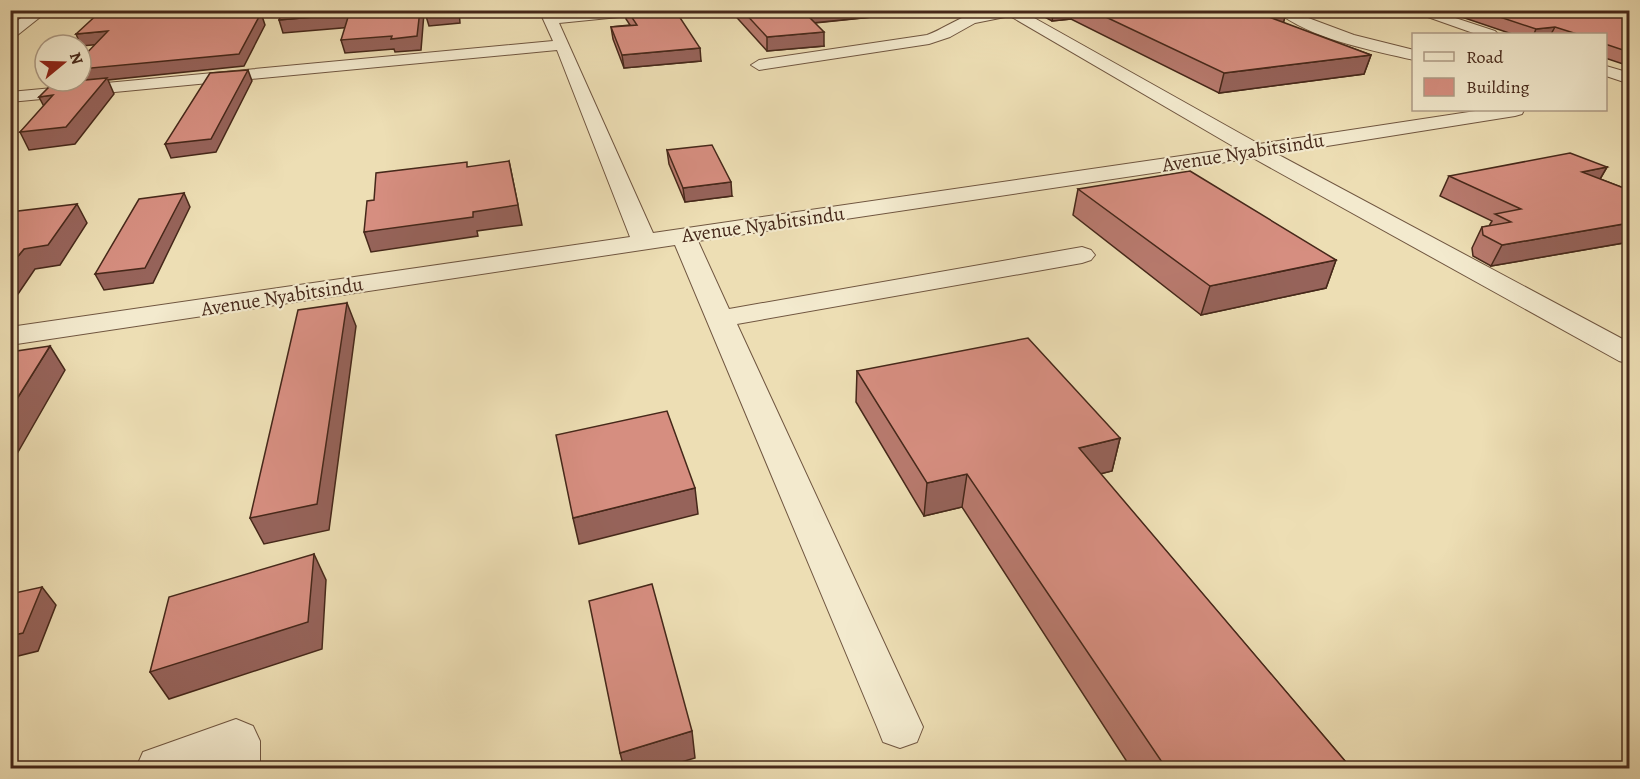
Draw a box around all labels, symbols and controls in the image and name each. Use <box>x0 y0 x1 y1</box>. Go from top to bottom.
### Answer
north arrow <box>33 33 93 93</box>
legend <box>1412 33 1607 111</box>
text: Road <box>1466 45 1504 69</box>
text: N <box>64 49 89 68</box>
text: Building <box>1466 75 1530 99</box>
street label: Avenue Nyabitsindu <box>1159 126 1326 179</box>
street label: Avenue Nyabitsindu <box>679 200 846 249</box>
street label: Avenue Nyabitsindu <box>198 270 365 323</box>

